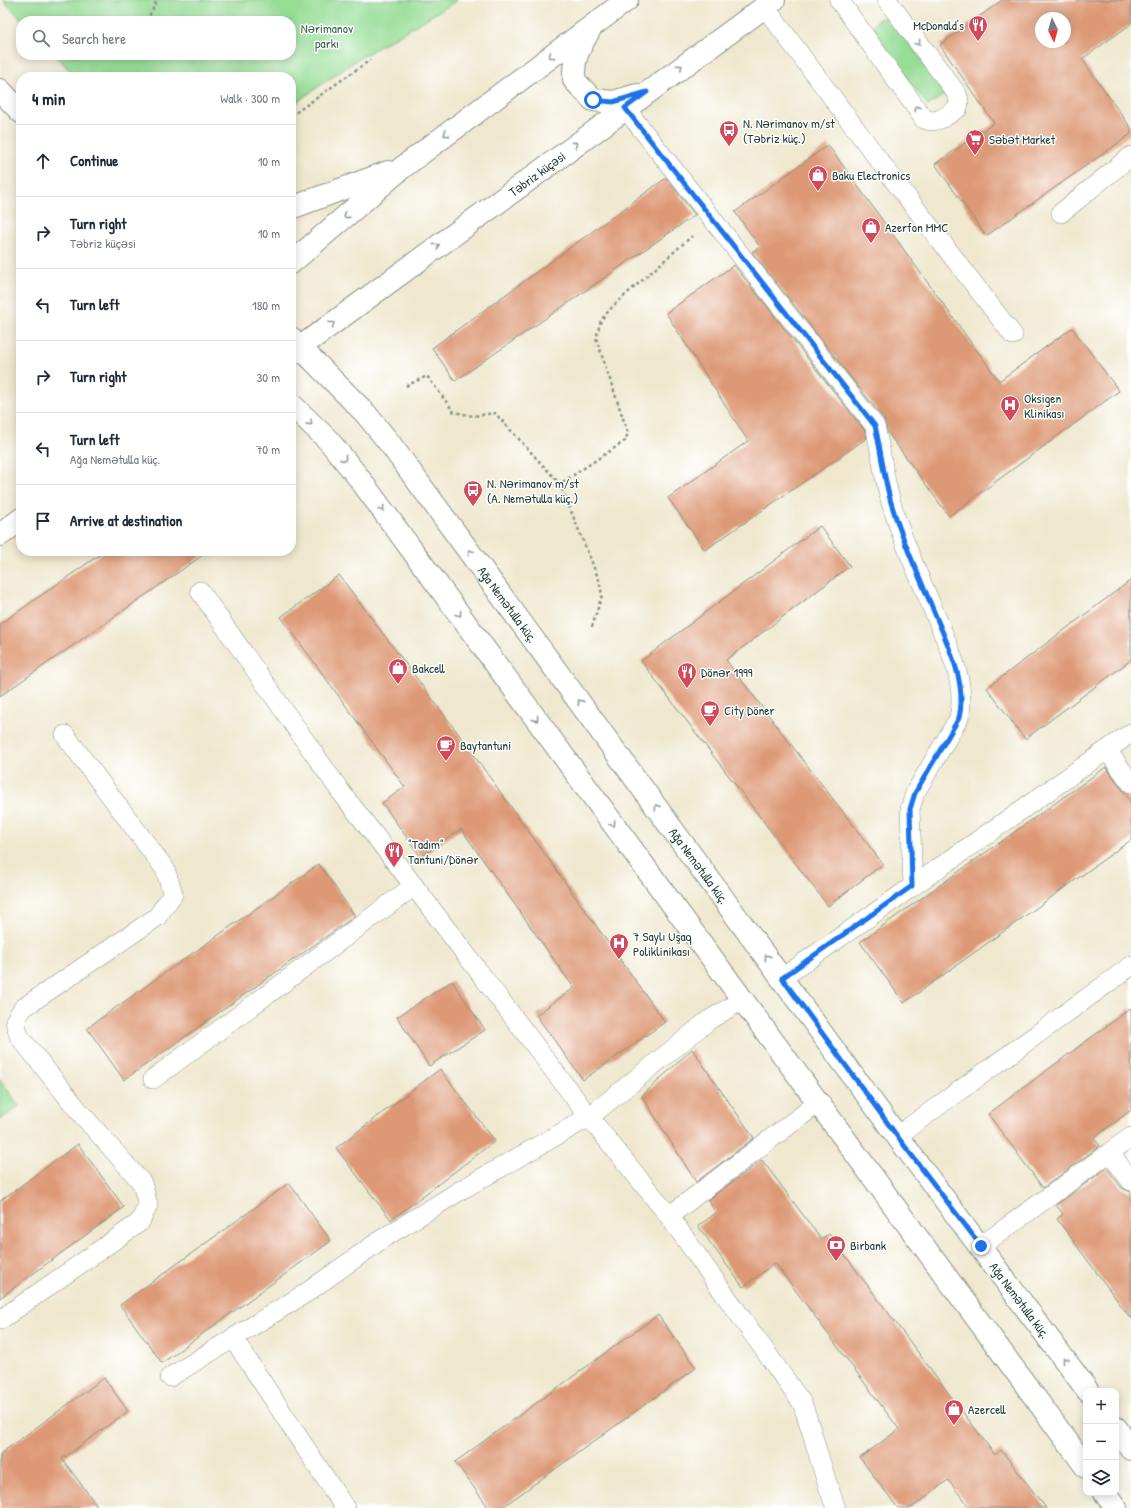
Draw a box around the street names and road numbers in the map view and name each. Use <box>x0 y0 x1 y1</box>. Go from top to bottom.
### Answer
street label: Təbriz küçəsi <box>505 147 569 200</box>
street label: Ağa Nemətulla küç. <box>474 563 542 646</box>
street label: Ağa Nemətulla küç. <box>665 824 733 908</box>
street label: Ağa Nemətulla küç. <box>986 1258 1054 1342</box>

